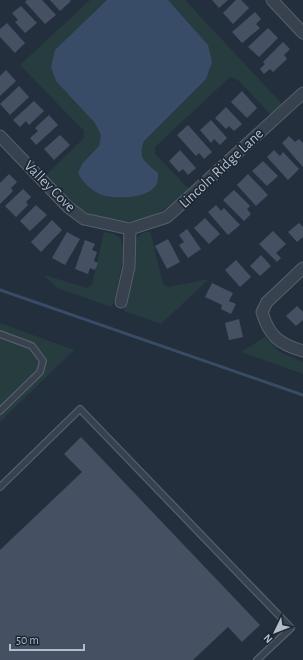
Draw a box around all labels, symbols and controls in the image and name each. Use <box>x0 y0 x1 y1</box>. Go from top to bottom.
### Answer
street label: Lincoln Ridge Lane <box>176 126 266 211</box>
street label: Valley Cove <box>21 158 78 215</box>
north arrow <box>255 612 295 652</box>
scale bar <box>10 626 84 652</box>
text: N <box>261 632 275 645</box>
text: 50 m <box>16 634 39 646</box>

